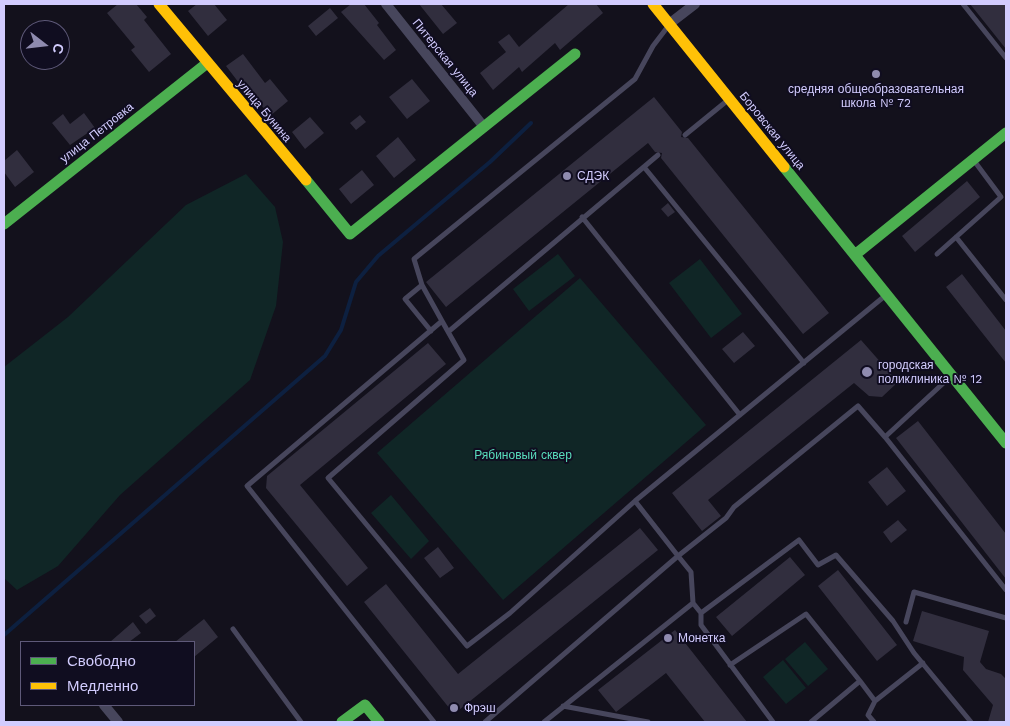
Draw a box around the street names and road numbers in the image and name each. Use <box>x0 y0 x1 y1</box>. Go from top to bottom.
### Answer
street label: Питерская улица <box>409 16 481 100</box>
street label: улица Бунина <box>234 77 294 145</box>
street label: Боровская улица <box>736 89 808 173</box>
street label: улица Петровка <box>57 100 137 166</box>

